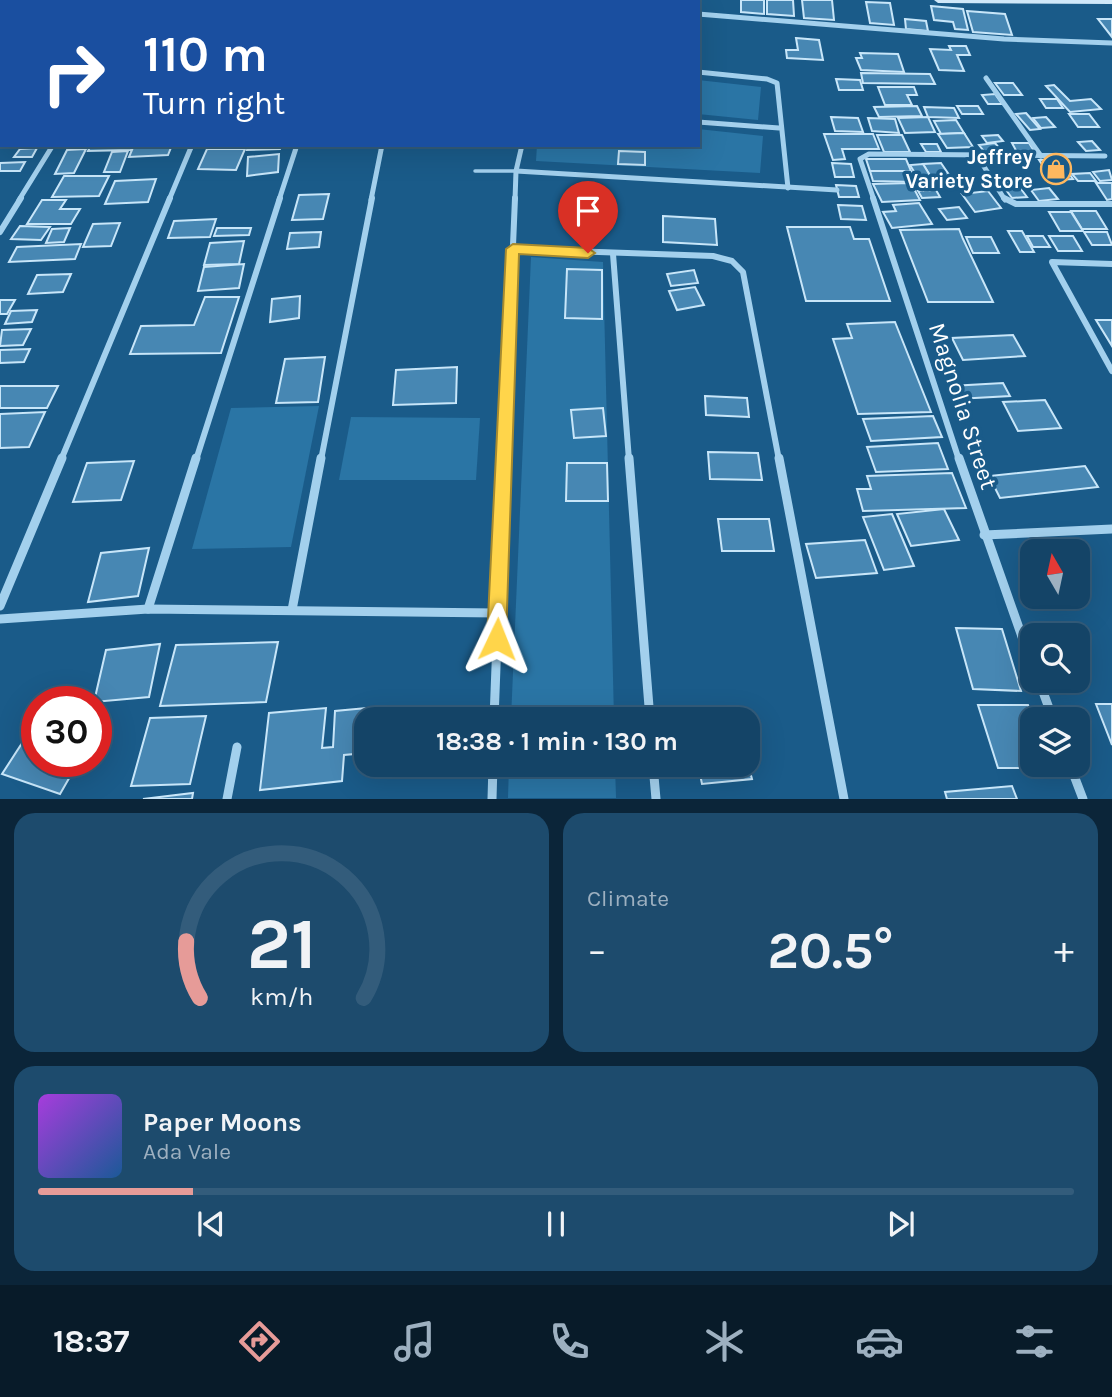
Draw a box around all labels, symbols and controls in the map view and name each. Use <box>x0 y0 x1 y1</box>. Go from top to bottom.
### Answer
text: 110 m <box>143 26 268 83</box>
icon: right <box>28 28 119 119</box>
text: Turn right <box>143 85 285 122</box>
place label: Jeffrey Variety Store <box>906 145 1033 193</box>
shop icon: Jeffrey Variety Store <box>1039 152 1073 186</box>
pin <box>558 181 618 253</box>
icon: arrive <box>569 192 607 230</box>
street label: Magnolia Street <box>923 319 1003 493</box>
north arrow <box>1020 539 1090 609</box>
map controls <box>1020 539 1090 777</box>
position arrow <box>460 602 534 676</box>
button: search <box>1020 623 1090 693</box>
speed limit sign: 30 <box>21 686 112 777</box>
button: layers <box>1020 707 1090 777</box>
text: 18:38 · 1 min · 130 m <box>436 726 678 757</box>
text: Climate <box>587 885 669 912</box>
text: 21 <box>247 902 317 987</box>
text: 20.5° <box>768 920 894 981</box>
text: − <box>587 928 607 973</box>
text: + <box>1054 928 1074 973</box>
text: km/h <box>250 982 313 1011</box>
text: Paper Moons <box>143 1107 302 1138</box>
text: Ada Vale <box>143 1138 231 1165</box>
icon: previous <box>192 1205 230 1243</box>
icon: pause <box>537 1205 575 1243</box>
icon: next <box>882 1205 920 1243</box>
icon: directions <box>235 1317 284 1366</box>
icon: music <box>390 1317 439 1366</box>
icon: phone <box>545 1317 594 1366</box>
icon: climate <box>700 1317 749 1366</box>
icon: car <box>855 1317 904 1366</box>
icon: filters <box>1010 1317 1059 1366</box>
text: 18:37 <box>53 1323 130 1360</box>

